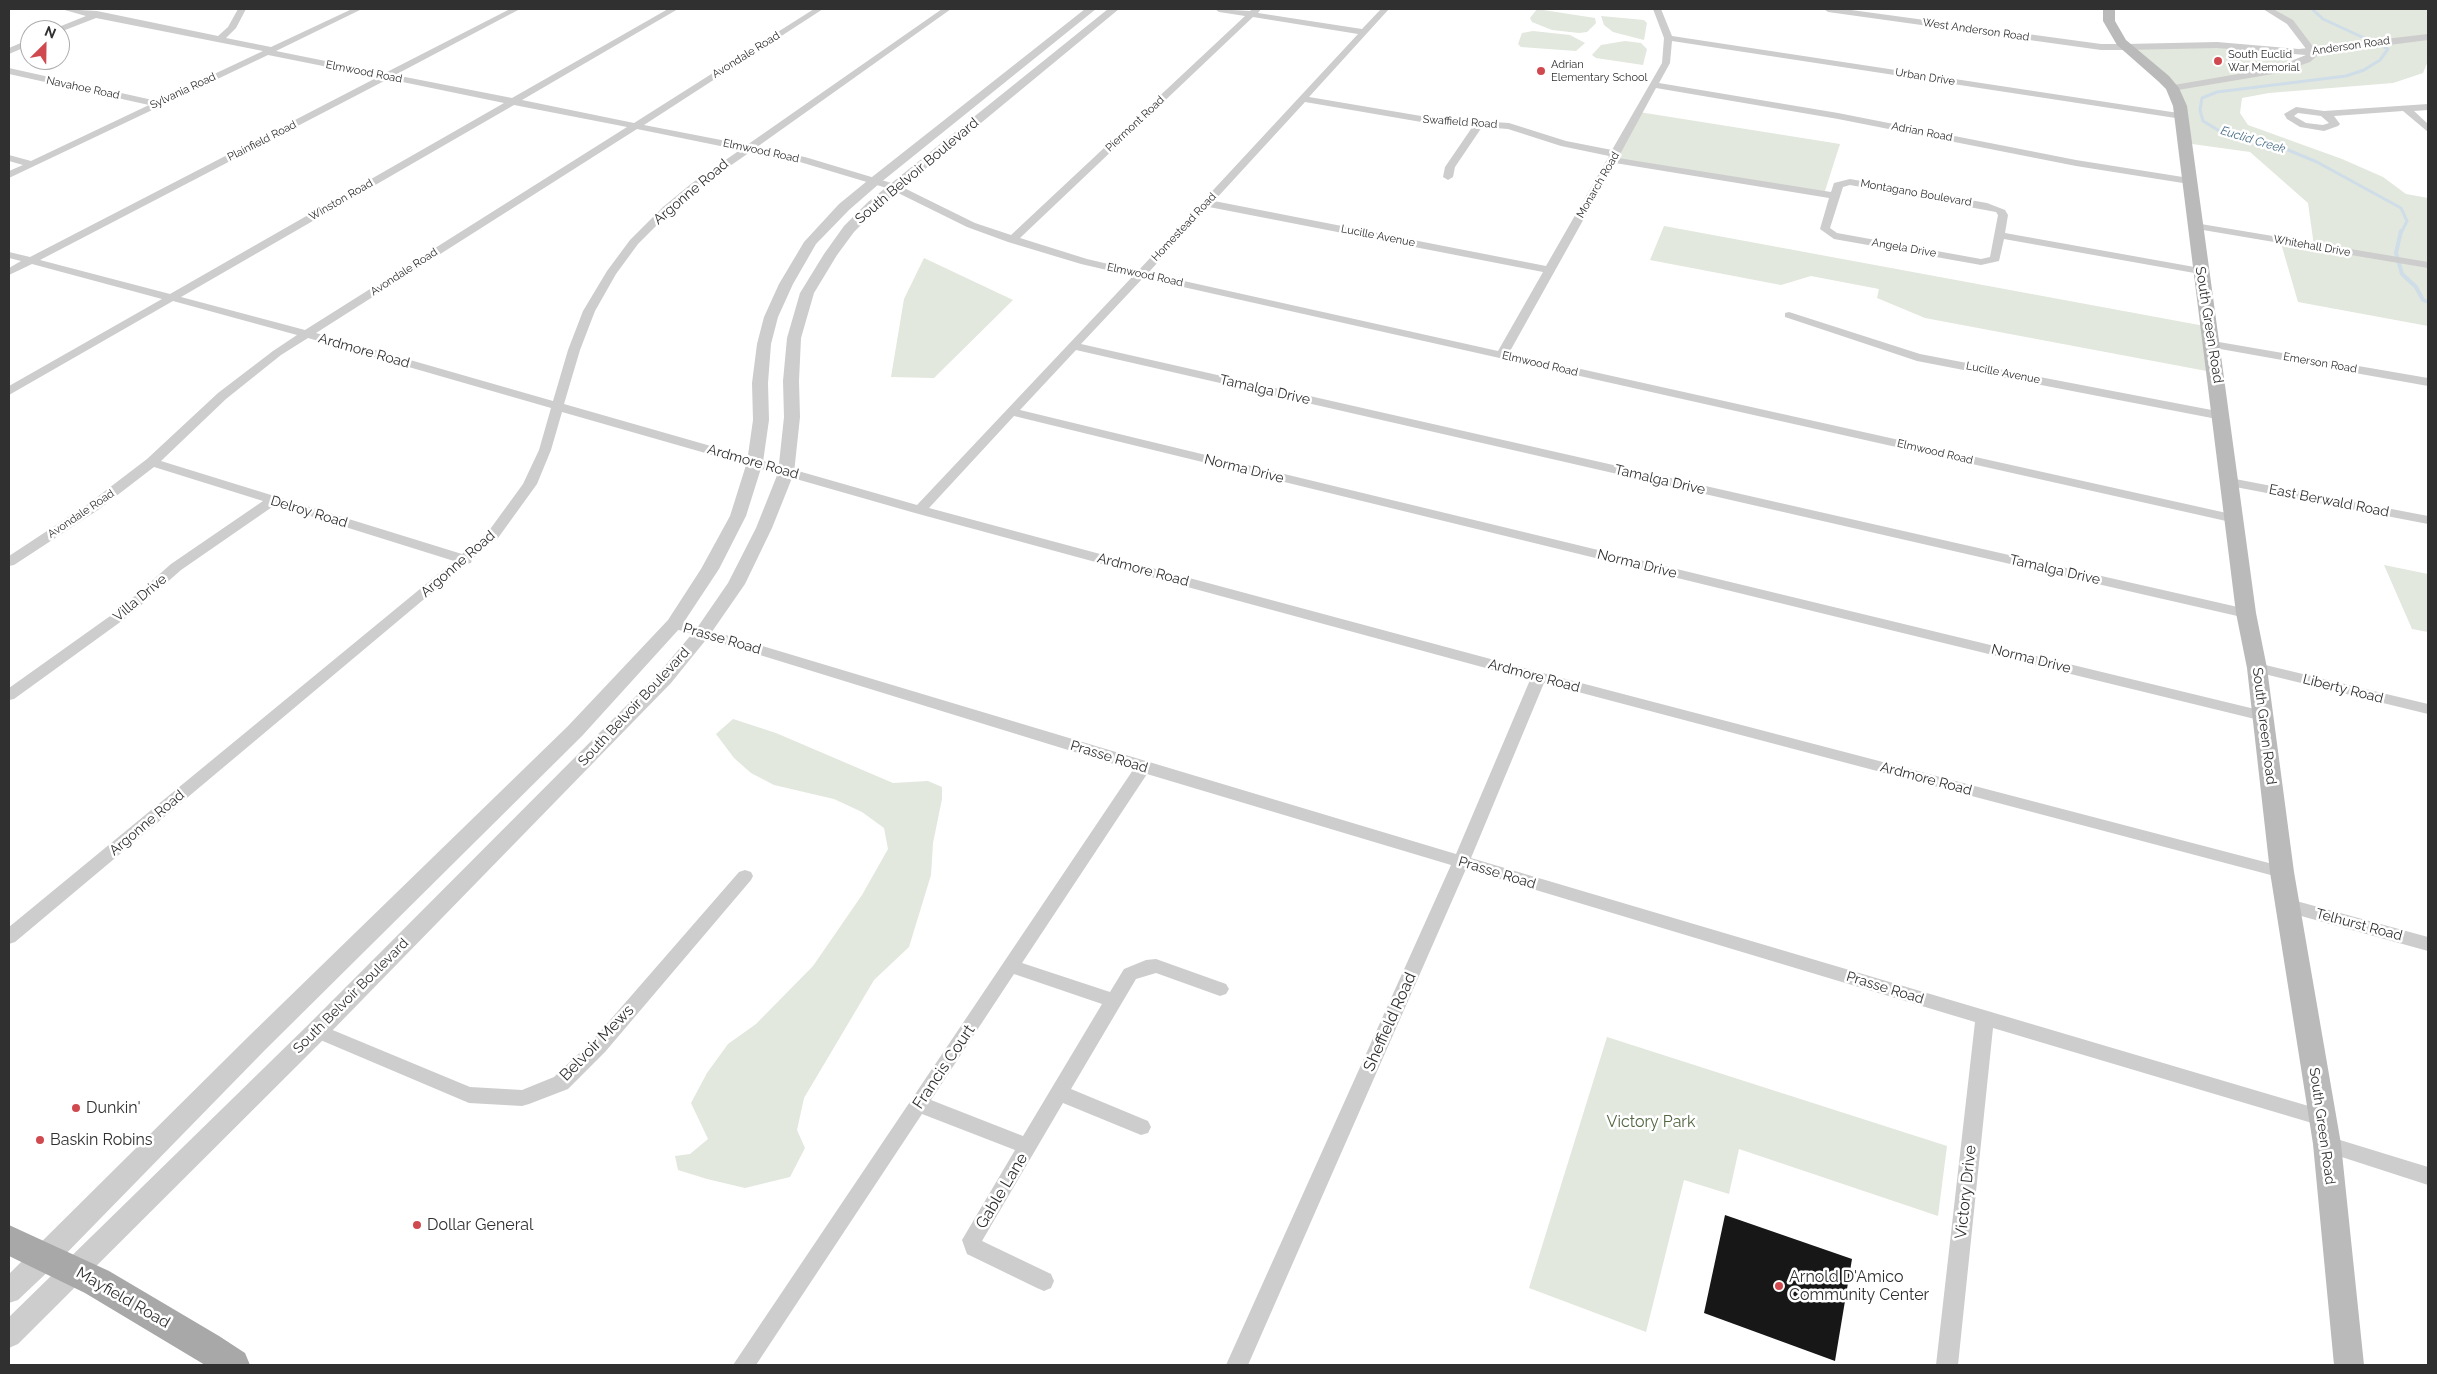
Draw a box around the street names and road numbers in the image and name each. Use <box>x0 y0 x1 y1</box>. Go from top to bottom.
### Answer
street label: West Anderson Road <box>1922 16 2030 44</box>
street label: Avondale Road <box>710 29 782 81</box>
street label: Anderson Road <box>2311 34 2391 58</box>
street label: Elmwood Road <box>325 58 403 86</box>
street label: Urban Drive <box>1894 66 1956 88</box>
street label: Sylvania Road <box>148 70 218 112</box>
street label: Navahoe Road <box>45 74 121 102</box>
street label: Piermont Road <box>1103 93 1167 155</box>
street label: Swaffield Road <box>1422 113 1498 131</box>
street label: South Belvoir Boulevard <box>852 114 982 228</box>
street label: Plainfield Road <box>225 118 299 164</box>
street label: Adrian Road <box>1890 120 1954 144</box>
street label: Elmwood Road <box>722 136 800 166</box>
street label: Monarch Road <box>1574 150 1622 220</box>
street label: Argonne Road <box>650 156 732 228</box>
street label: Winston Road <box>307 176 375 224</box>
street label: Montagano Boulevard <box>1859 177 1973 209</box>
street label: Homestead Road <box>1149 190 1219 264</box>
street label: Lucille Avenue <box>1340 222 1416 250</box>
street label: Whitehall Drive <box>2273 233 2351 259</box>
street label: Angela Drive <box>1871 236 1937 260</box>
street label: Avondale Road <box>368 245 440 299</box>
street label: Elmwood Road <box>1106 260 1184 290</box>
street label: South Green Road <box>2191 265 2227 385</box>
street label: Ardmore Road <box>316 330 412 372</box>
street label: Elmwood Road <box>1501 349 1579 379</box>
street label: Emerson Road <box>2282 350 2358 376</box>
street label: Lucille Avenue <box>1965 359 2041 387</box>
street label: Tamalga Drive <box>1218 371 1312 409</box>
street label: Elmwood Road <box>1896 437 1974 467</box>
street label: Ardmore Road <box>705 441 801 483</box>
street label: Norma Drive <box>1202 451 1286 487</box>
street label: Tamalga Drive <box>1613 461 1707 499</box>
street label: East Berwald Road <box>2267 481 2391 521</box>
street label: Avondale Road <box>45 487 117 541</box>
street label: Delroy Road <box>269 492 349 532</box>
street label: Argonne Road <box>417 527 499 601</box>
street label: Norma Drive <box>1595 546 1679 582</box>
street label: Ardmore Road <box>1095 550 1191 590</box>
street label: Tamalga Drive <box>2008 551 2102 589</box>
street label: Villa Drive <box>110 571 170 625</box>
street label: Prasse Road <box>681 620 763 658</box>
street label: Norma Drive <box>1989 641 2073 677</box>
street label: South Belvoir Boulevard <box>575 644 693 770</box>
street label: Ardmore Road <box>1486 656 1582 696</box>
street label: South Green Road <box>2248 666 2280 786</box>
street label: Liberty Road <box>2301 671 2385 707</box>
street label: Prasse Road <box>1068 737 1150 777</box>
street label: Ardmore Road <box>1878 759 1974 799</box>
street label: Argonne Road <box>106 787 188 859</box>
street label: Prasse Road <box>1456 853 1538 893</box>
street label: Telhurst Road <box>2314 905 2404 945</box>
street label: South Belvoir Boulevard <box>290 935 412 1057</box>
street label: Prasse Road <box>1844 968 1926 1008</box>
street label: Sheffield Road <box>1360 970 1420 1074</box>
street label: Belvoir Mews <box>556 1001 638 1085</box>
street label: Francis Court <box>909 1021 979 1113</box>
street label: South Green Road <box>2305 1066 2339 1186</box>
street label: Victory Drive <box>1952 1144 1980 1240</box>
street label: Gable Lane <box>972 1150 1032 1232</box>
street label: Mayfield Road <box>73 1263 173 1333</box>

